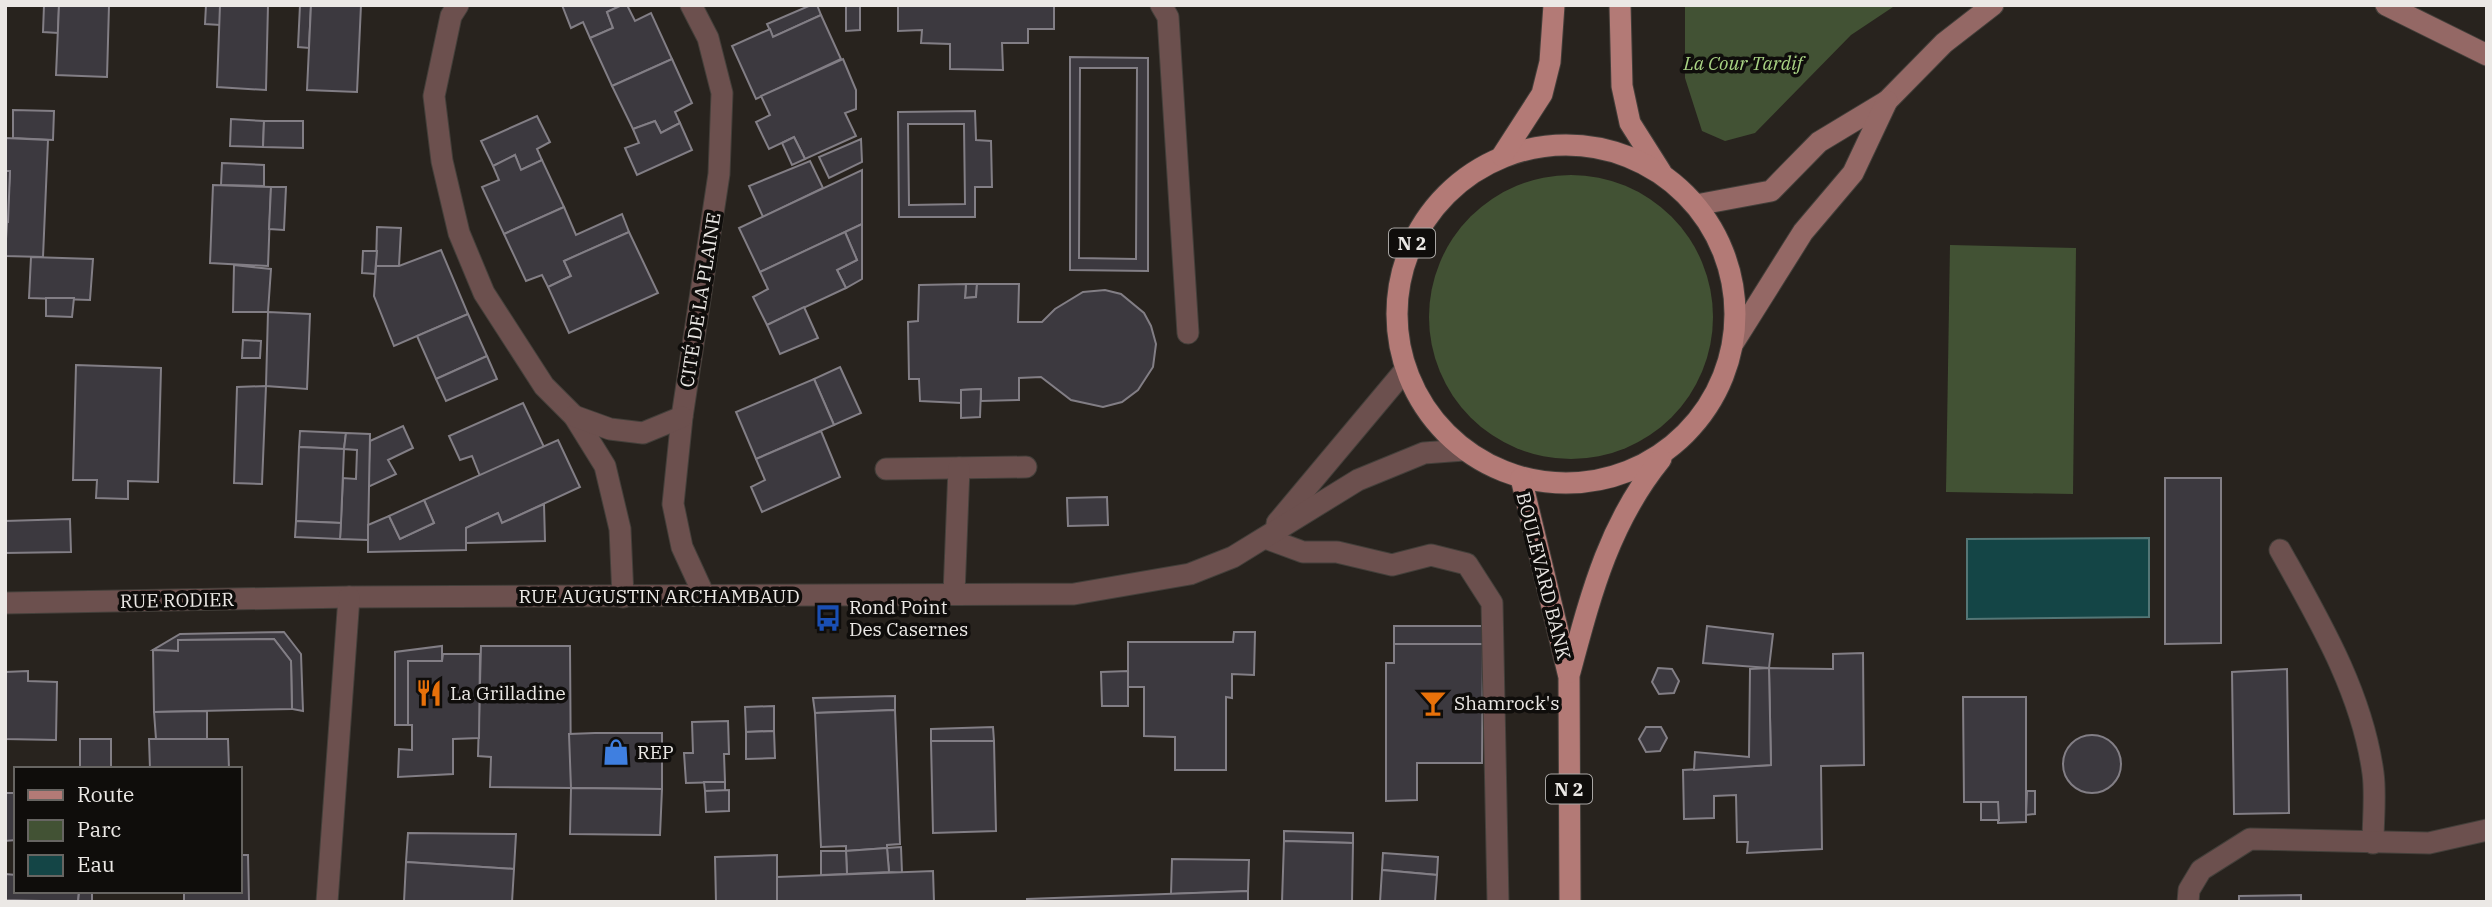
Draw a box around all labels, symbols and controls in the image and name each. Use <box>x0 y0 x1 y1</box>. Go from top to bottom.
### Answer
park label: La Cour Tardif <box>1682 51 1806 75</box>
street label: CITÉ DE LA PLAINE <box>674 211 726 389</box>
road number: N 2 <box>1389 229 1435 258</box>
street label: BOULEVARD BANK <box>1511 489 1577 663</box>
street label: RUE AUGUSTIN ARCHAMBAUD <box>518 584 800 608</box>
street label: RUE RODIER <box>120 587 235 613</box>
place label: Rond Point Des Casernes <box>849 595 968 641</box>
bus stop icon: Rond Point Des Casernes <box>813 603 843 633</box>
restaurant icon: La Grilladine <box>414 678 444 708</box>
place label: La Grilladine <box>450 681 566 705</box>
bar icon: Shamrock's <box>1418 688 1448 718</box>
place label: Shamrock's <box>1454 691 1560 715</box>
shop icon: REP <box>601 737 631 767</box>
place label: REP <box>637 740 674 764</box>
legend <box>14 767 242 893</box>
road number: N 2 <box>1546 774 1592 804</box>
text: Route <box>77 780 134 808</box>
text: Parc <box>77 815 121 843</box>
text: Eau <box>77 850 115 878</box>

